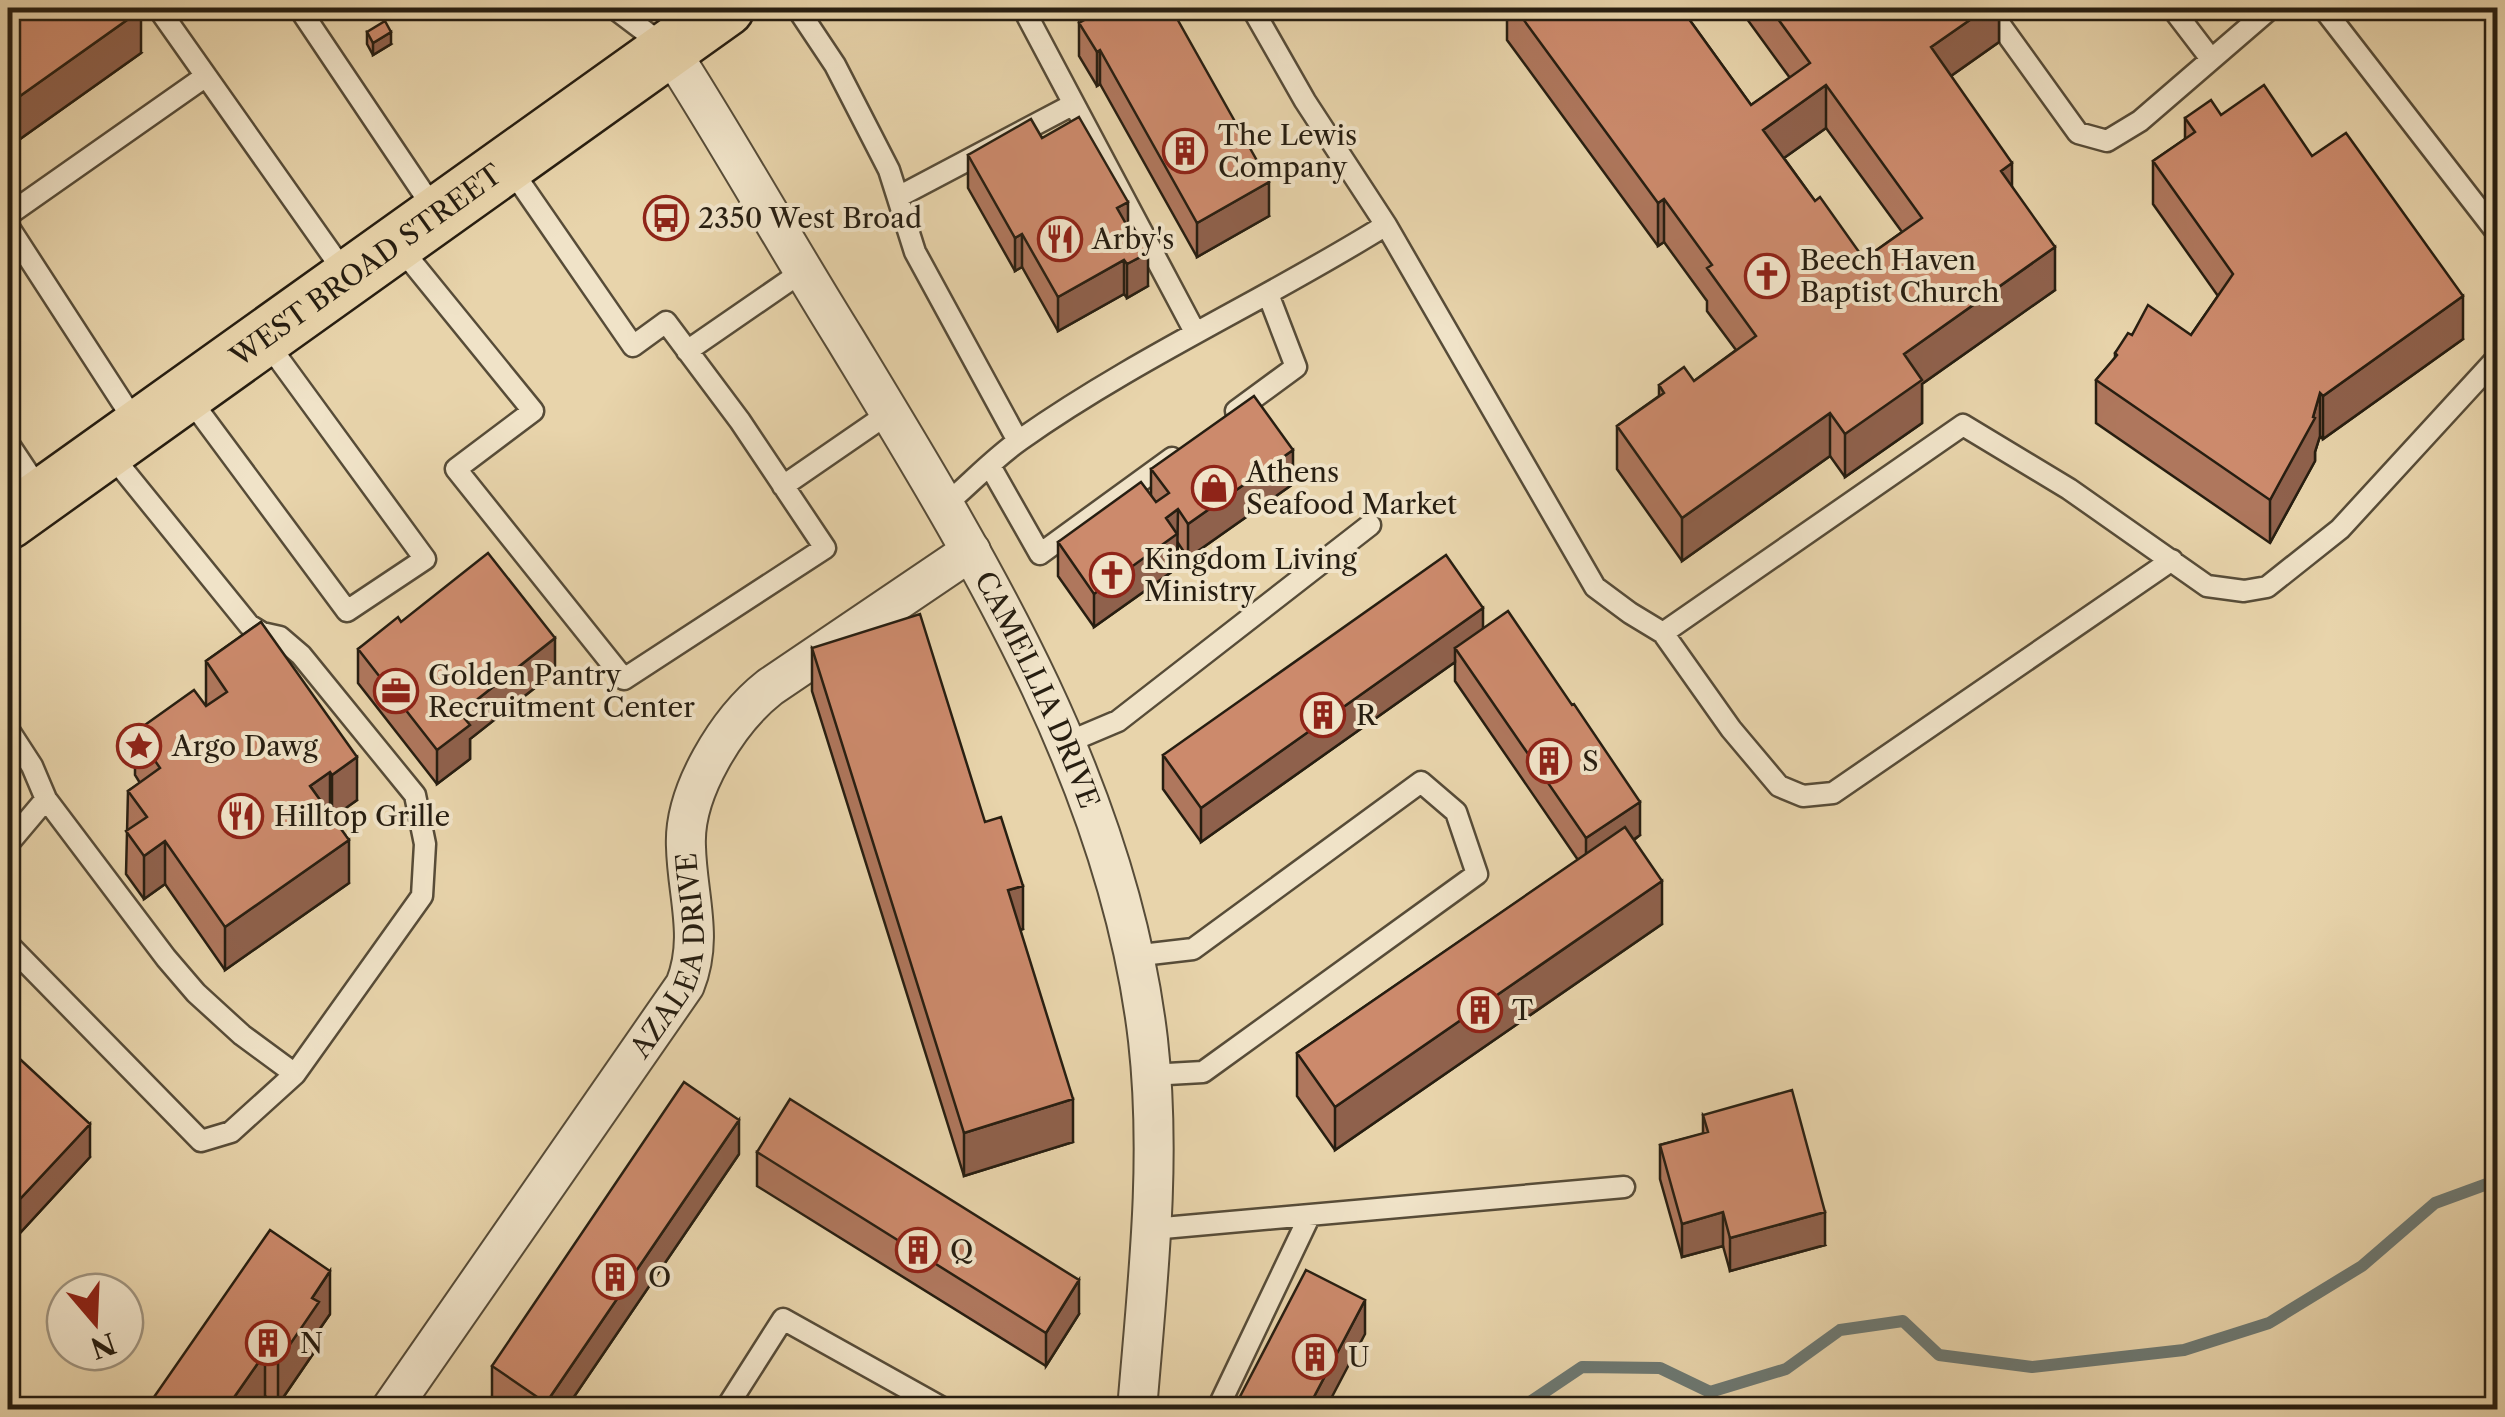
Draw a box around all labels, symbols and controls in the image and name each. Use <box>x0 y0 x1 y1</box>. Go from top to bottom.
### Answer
place label: The Lewis Company <box>1218 118 1357 184</box>
building icon: The Lewis Company <box>1162 128 1208 174</box>
street label: WEST BROAD STREET <box>223 157 508 374</box>
bus stop icon: 2350 West Broad <box>643 195 689 241</box>
place label: 2350 West Broad <box>698 201 922 235</box>
restaurant icon: Arby's <box>1037 216 1083 262</box>
place label: Arby's <box>1091 222 1174 256</box>
place label: Beech Haven Baptist Church <box>1800 243 1999 309</box>
church icon: Beech Haven Baptist Church <box>1744 253 1790 299</box>
place label: Athens Seafood Market <box>1245 455 1457 521</box>
shop icon: Athens Seafood Market <box>1191 465 1237 511</box>
place label: Kingdom Living Ministry <box>1144 542 1357 608</box>
church icon: Kingdom Living Ministry <box>1089 552 1135 598</box>
street label: CAMELLIA DRIVE <box>968 566 1107 813</box>
place label: Golden Pantry Recruitment Center <box>428 658 695 724</box>
office icon: Golden Pantry Recruitment Center <box>373 668 419 714</box>
building icon: R <box>1300 692 1346 738</box>
place label: R <box>1356 698 1378 732</box>
place icon: Argo Dawg <box>116 723 162 769</box>
place label: Argo Dawg <box>171 729 318 763</box>
building icon: S <box>1526 738 1572 784</box>
place label: S <box>1582 744 1599 778</box>
restaurant icon: Hilltop Grille <box>218 793 264 839</box>
place label: Hilltop Grille <box>274 799 450 833</box>
street label: AZALEA DRIVE <box>622 851 711 1065</box>
building icon: T <box>1457 987 1503 1033</box>
place label: T <box>1512 993 1533 1027</box>
building icon: Q <box>895 1227 941 1273</box>
place label: Q <box>950 1233 973 1267</box>
building icon: O <box>592 1254 638 1300</box>
place label: O <box>648 1260 671 1294</box>
north arrow <box>45 1272 145 1372</box>
building icon: N <box>245 1320 291 1366</box>
text: N <box>86 1326 120 1366</box>
place label: N <box>300 1326 323 1360</box>
building icon: U <box>1292 1334 1338 1380</box>
place label: U <box>1348 1340 1370 1374</box>

